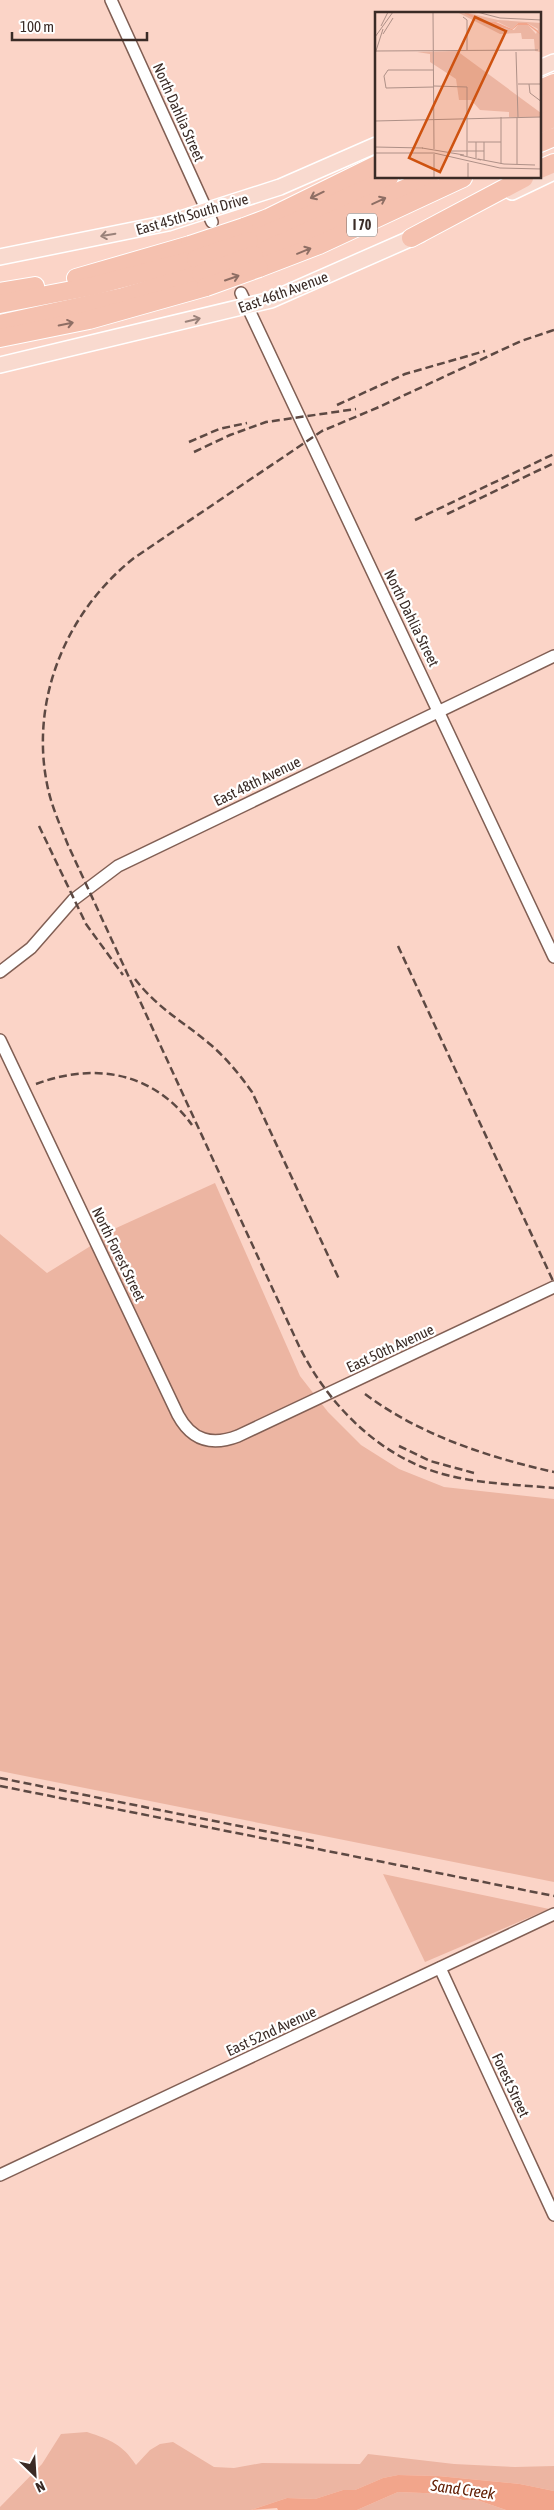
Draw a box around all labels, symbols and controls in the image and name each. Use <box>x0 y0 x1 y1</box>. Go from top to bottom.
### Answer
scale bar <box>12 10 148 42</box>
inset map <box>375 12 542 179</box>
text: 100 m <box>20 18 54 35</box>
street label: North Dahlia Street <box>150 60 208 164</box>
street label: East 45th South Drive <box>134 190 250 238</box>
one-way arrow <box>310 191 325 200</box>
one-way arrow <box>371 195 386 205</box>
road number: I 70 <box>347 214 377 236</box>
one-way arrow <box>101 231 117 241</box>
one-way arrow <box>297 245 312 254</box>
street label: East 46th Avenue <box>236 268 330 316</box>
one-way arrow <box>224 273 240 282</box>
one-way arrow <box>184 315 200 324</box>
one-way arrow <box>57 319 73 329</box>
street label: North Dahlia Street <box>381 567 443 669</box>
street label: East 48th Avenue <box>211 753 303 809</box>
street label: North Forest Street <box>89 1204 149 1304</box>
street label: East 50th Avenue <box>344 1320 436 1376</box>
street label: East 52nd Avenue <box>223 2003 319 2059</box>
street label: Forest Street <box>489 2050 533 2120</box>
north arrow <box>10 2450 60 2500</box>
water label: Sand Creek <box>429 2475 497 2503</box>
text: N <box>33 2478 48 2496</box>

